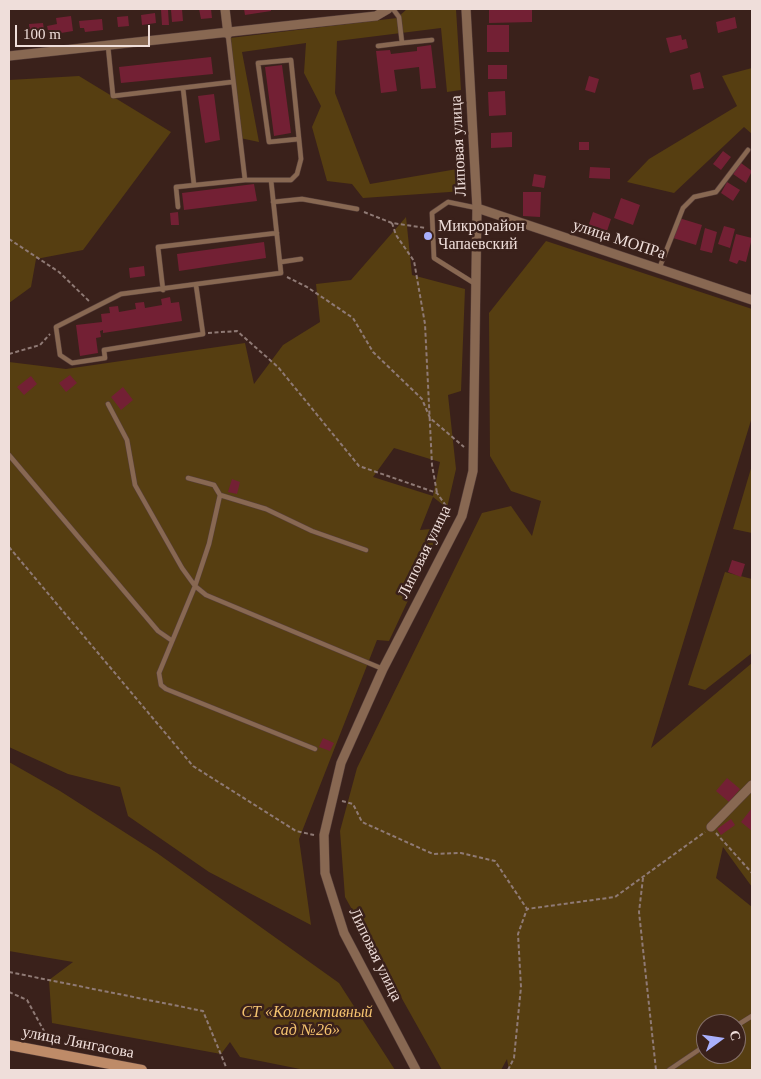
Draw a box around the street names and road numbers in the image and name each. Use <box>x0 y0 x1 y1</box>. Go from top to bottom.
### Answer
street label: Липовая улица <box>447 95 471 197</box>
street label: улица МОПРа <box>570 216 668 264</box>
street label: Липовая улица <box>394 502 456 602</box>
street label: Липовая улица <box>344 905 406 1005</box>
street label: улица Лянгасова <box>20 1023 136 1063</box>

